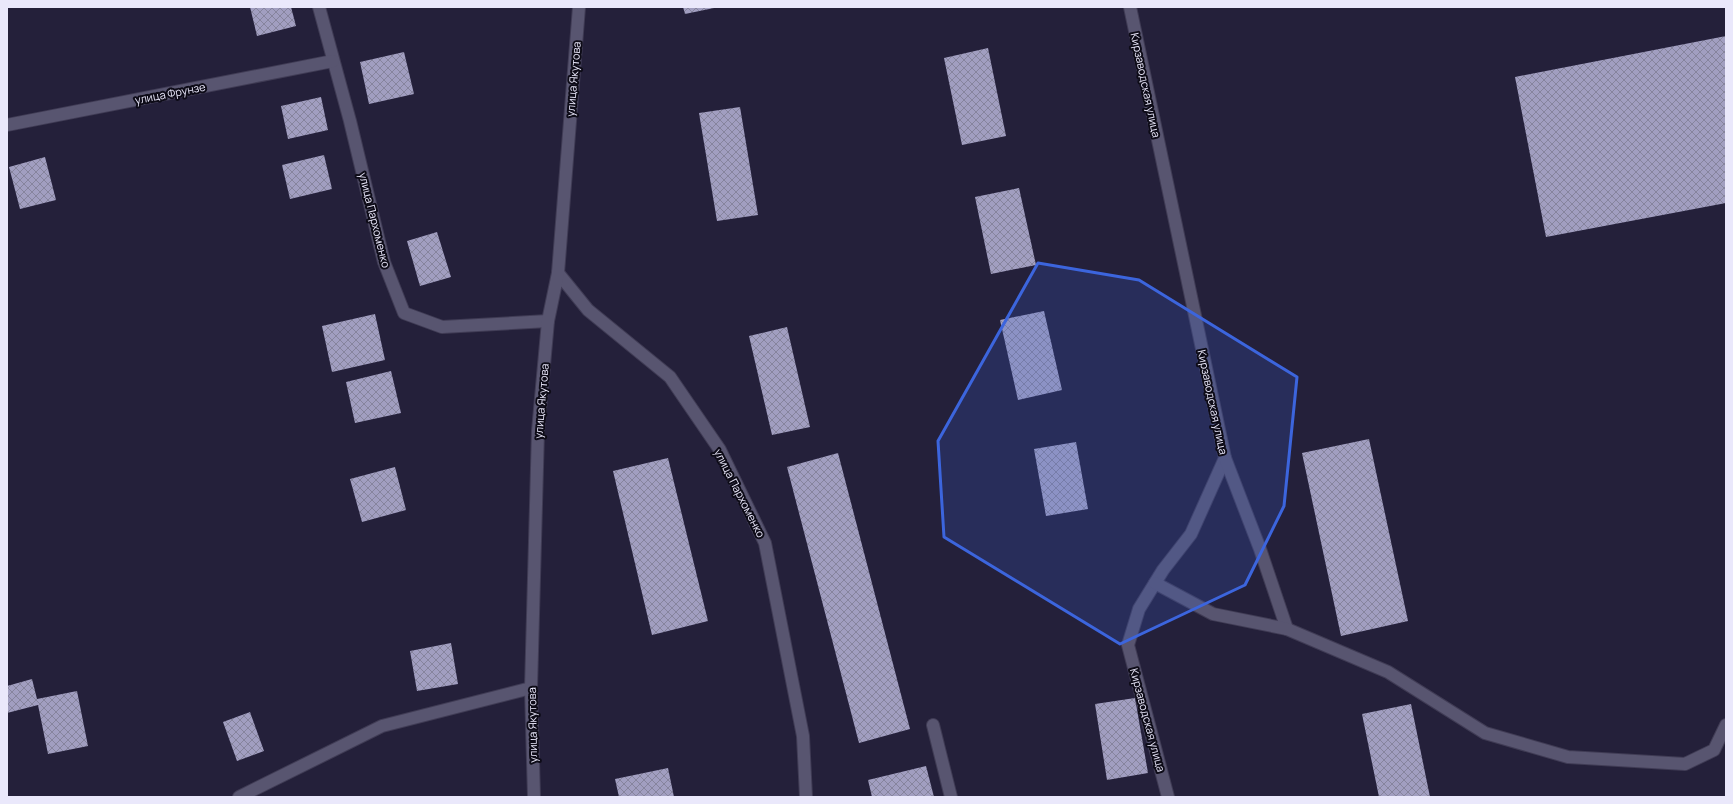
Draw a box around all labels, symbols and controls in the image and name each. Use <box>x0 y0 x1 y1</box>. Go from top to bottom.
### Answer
street label: Кирзаводская улица <box>1128 31 1164 139</box>
street label: улица Якутова <box>562 41 584 117</box>
street label: улица Фрунзе <box>133 79 207 107</box>
street label: улица Пархоменко <box>356 171 394 270</box>
street label: Кирзаводская улица <box>1195 348 1231 456</box>
street label: улица Якутова <box>530 363 552 439</box>
street label: улица Пархоменко <box>711 446 769 540</box>
street label: Кирзаводская улица <box>1127 666 1169 774</box>
street label: улица Якутова <box>524 687 540 763</box>

